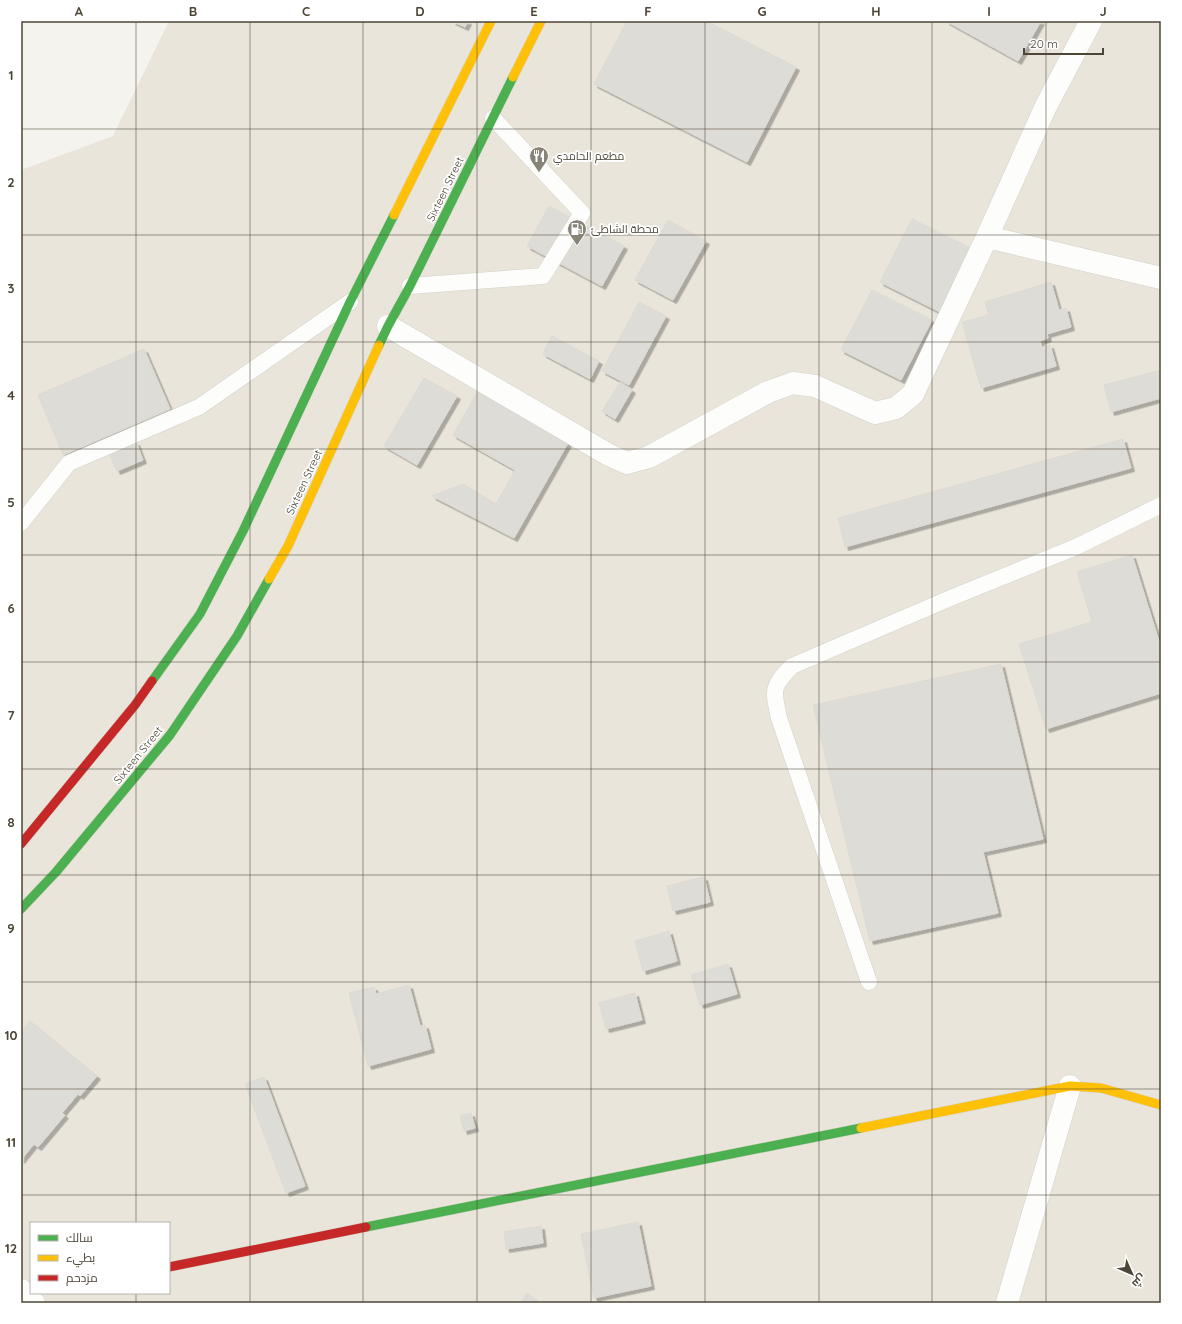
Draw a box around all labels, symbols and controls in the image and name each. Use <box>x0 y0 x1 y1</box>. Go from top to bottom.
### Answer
text: A <box>75 3 84 19</box>
text: B <box>189 3 197 19</box>
text: C <box>302 3 310 19</box>
text: D <box>415 3 425 19</box>
text: E <box>530 3 538 19</box>
text: F <box>644 3 652 19</box>
text: G <box>757 3 767 19</box>
text: H <box>871 3 881 19</box>
text: I <box>987 3 991 19</box>
text: J <box>1099 3 1107 19</box>
scale bar <box>1024 30 1103 56</box>
text: 20 m <box>1030 36 1058 51</box>
text: 1 <box>8 67 14 83</box>
restaurant icon: مطعم الحامدي <box>528 145 550 173</box>
place label: مطعم الحامدي <box>553 149 624 165</box>
street label: Sixteen Street <box>423 154 467 223</box>
text: 2 <box>7 174 15 190</box>
fuel station icon: محطة الشاطئ <box>566 218 588 246</box>
place label: محطة الشاطئ <box>591 222 659 236</box>
text: 3 <box>8 280 15 296</box>
text: 4 <box>7 387 15 403</box>
street label: Sixteen Street <box>283 447 325 517</box>
text: 5 <box>7 494 15 510</box>
text: 6 <box>7 600 15 616</box>
text: 7 <box>7 707 15 723</box>
street label: Sixteen Street <box>111 723 166 787</box>
text: 8 <box>7 814 15 830</box>
text: 9 <box>7 920 15 936</box>
text: 10 <box>4 1027 18 1043</box>
text: 11 <box>6 1134 16 1150</box>
legend <box>30 1222 170 1294</box>
text: سالك <box>66 1230 93 1245</box>
text: 12 <box>5 1240 17 1256</box>
text: بطيء <box>66 1250 95 1268</box>
north arrow <box>1112 1254 1152 1294</box>
text: مزدحم <box>66 1270 98 1286</box>
text: ش <box>1129 1271 1149 1291</box>

